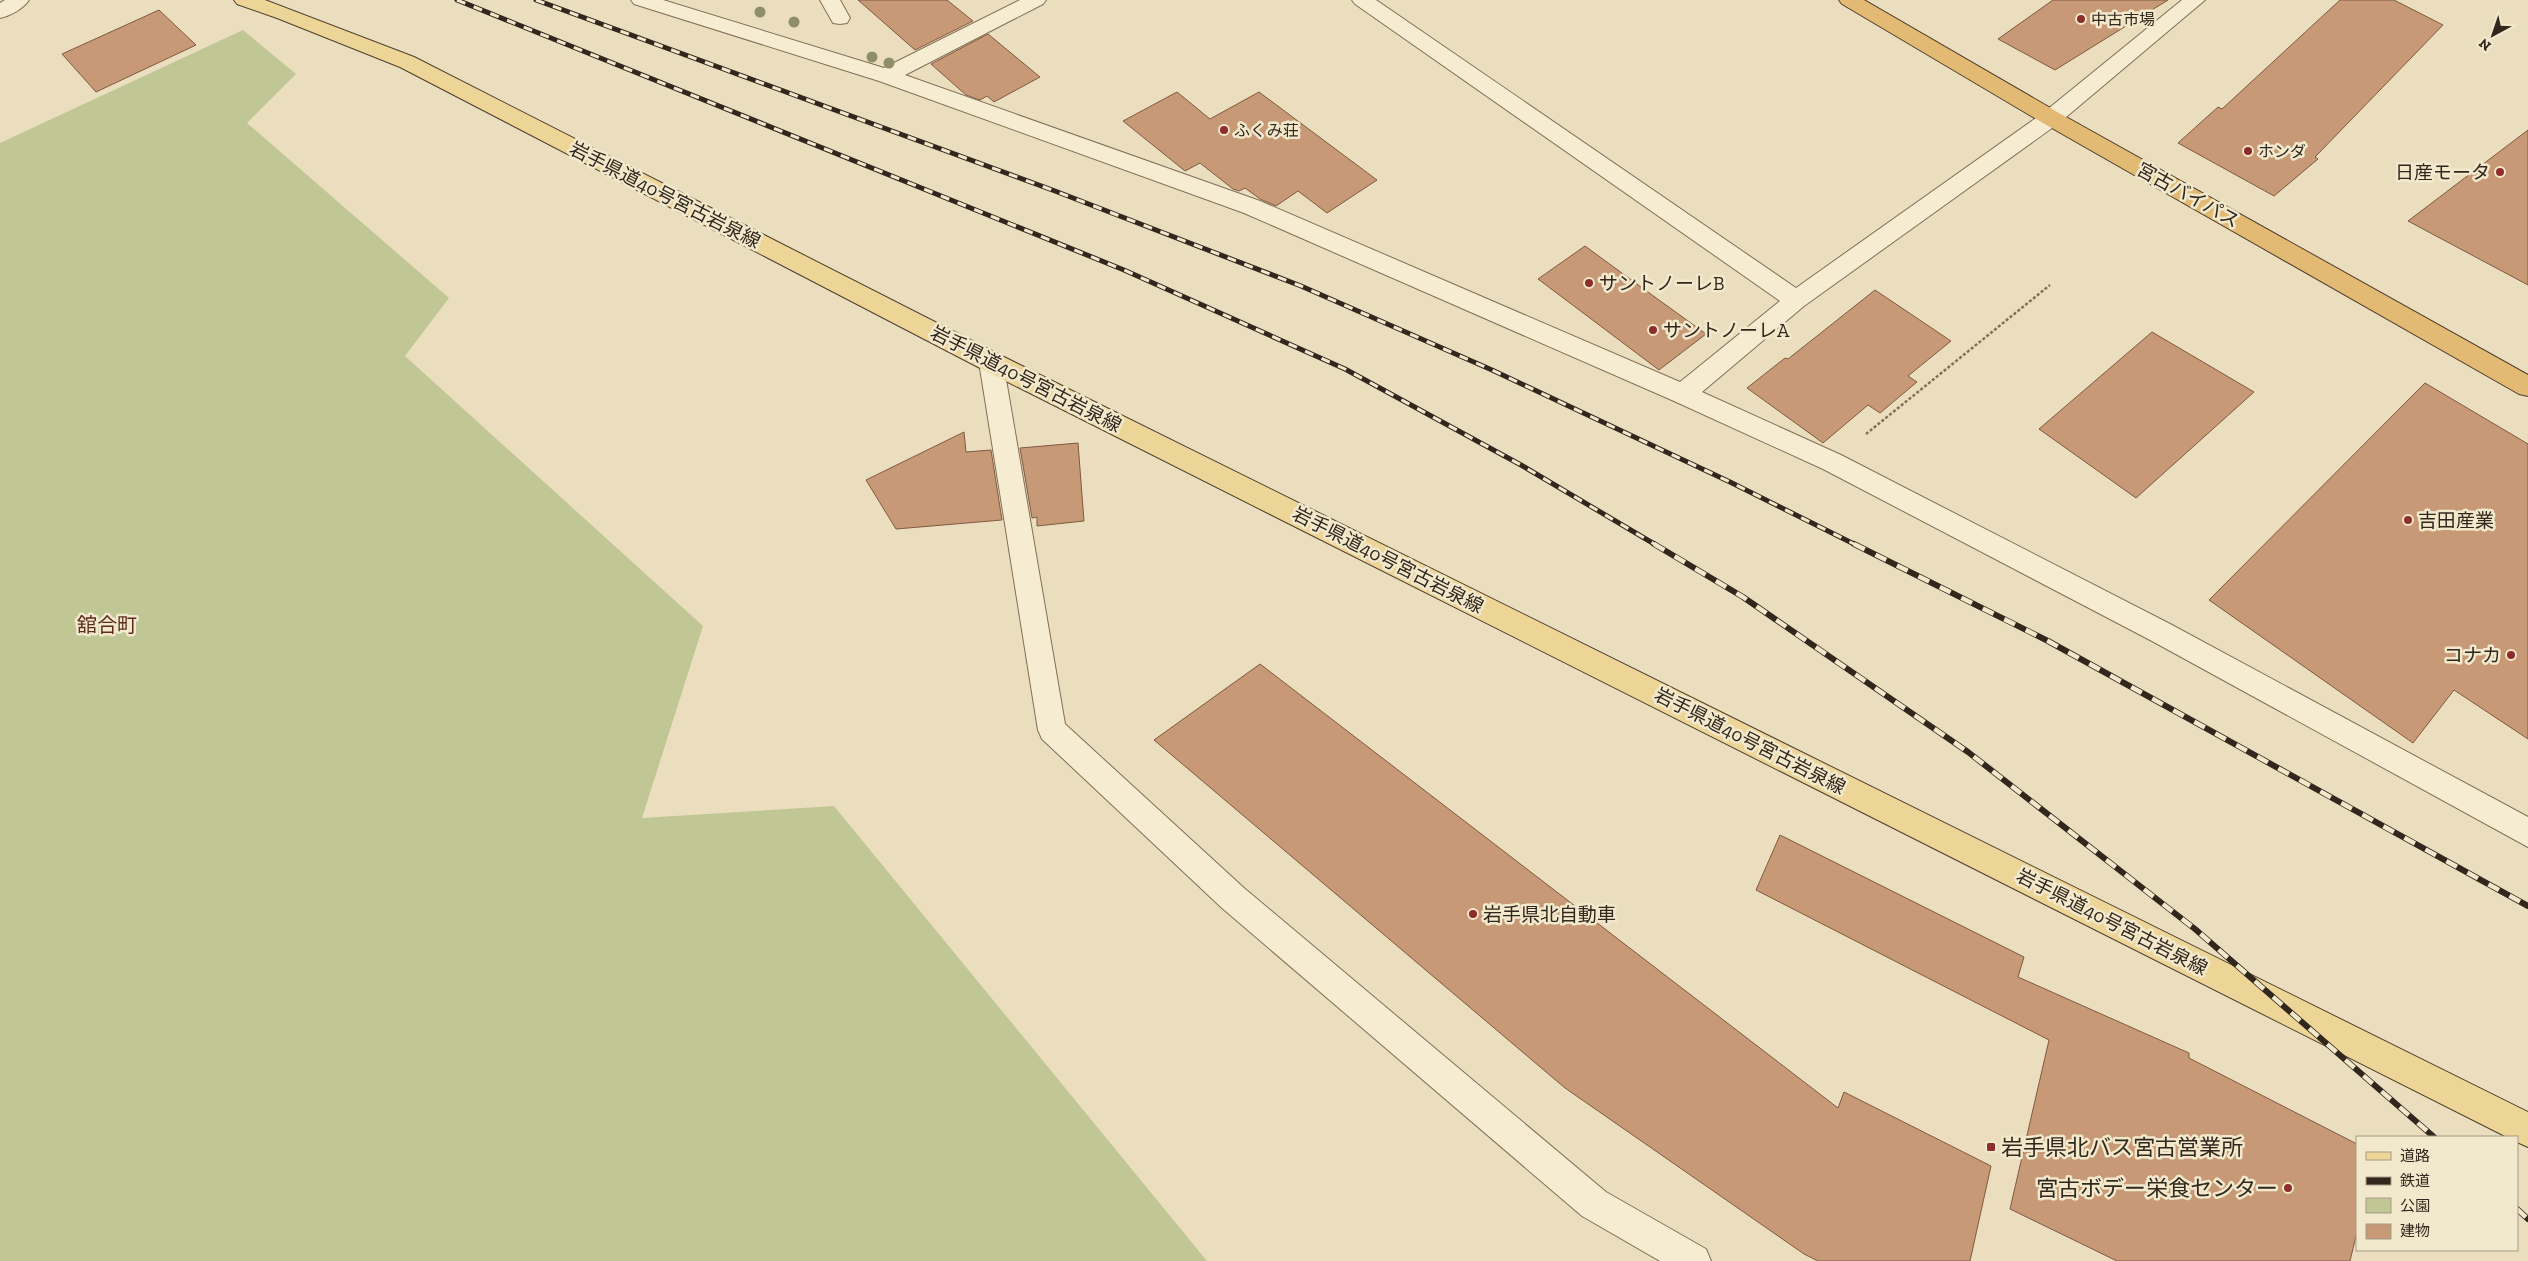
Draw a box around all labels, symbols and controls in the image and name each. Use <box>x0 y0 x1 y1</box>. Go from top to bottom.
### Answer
place label: 中古市場 <box>2091 10 2155 29</box>
north arrow <box>2468 10 2518 60</box>
marker: 中古市場 <box>2075 13 2087 25</box>
text: N <box>2475 34 2495 55</box>
place label: ふくみ荘 <box>1234 121 1299 140</box>
marker: ふくみ荘 <box>1218 124 1230 136</box>
street label: 岩手県道40号宮古岩泉線 <box>566 137 764 253</box>
place label: ホンダ <box>2258 142 2306 161</box>
marker: ホンダ <box>2242 145 2254 157</box>
street label: 宮古バイパス <box>2133 157 2243 233</box>
place label: 日産モータ <box>2395 161 2490 184</box>
marker: 日産モータ <box>2494 166 2506 178</box>
place label: サントノーレB <box>1599 272 1724 295</box>
marker: サントノーレB <box>1583 277 1595 289</box>
place label: サントノーレA <box>1663 319 1790 342</box>
street label: 岩手県道40号宮古岩泉線 <box>927 321 1125 437</box>
marker: サントノーレA <box>1647 324 1659 336</box>
street label: 岩手県道40号宮古岩泉線 <box>1289 502 1487 618</box>
place label: 吉田産業 <box>2418 509 2494 532</box>
marker: 吉田産業 <box>2402 514 2414 526</box>
district label: 舘合町 <box>77 613 137 637</box>
place label: コナカ <box>2444 644 2501 667</box>
marker: コナカ <box>2505 649 2517 661</box>
street label: 岩手県道40号宮古岩泉線 <box>1651 683 1849 799</box>
street label: 岩手県道40号宮古岩泉線 <box>2013 864 2211 980</box>
place label: 岩手県北自動車 <box>1483 903 1616 926</box>
marker: 岩手県北自動車 <box>1467 908 1479 920</box>
place label: 岩手県北バス宮古営業所 <box>2001 1134 2243 1161</box>
legend <box>2356 1136 2518 1251</box>
marker: 岩手県北バス宮古営業所 <box>1985 1141 1997 1153</box>
text: 道路 <box>2400 1147 2430 1165</box>
text: 鉄道 <box>2400 1172 2430 1190</box>
place label: 宮古ボデー栄食センター <box>2036 1175 2278 1202</box>
marker: 宮古ボデー栄食センター <box>2282 1182 2294 1194</box>
text: 公園 <box>2400 1197 2430 1215</box>
text: 建物 <box>2400 1222 2430 1240</box>

